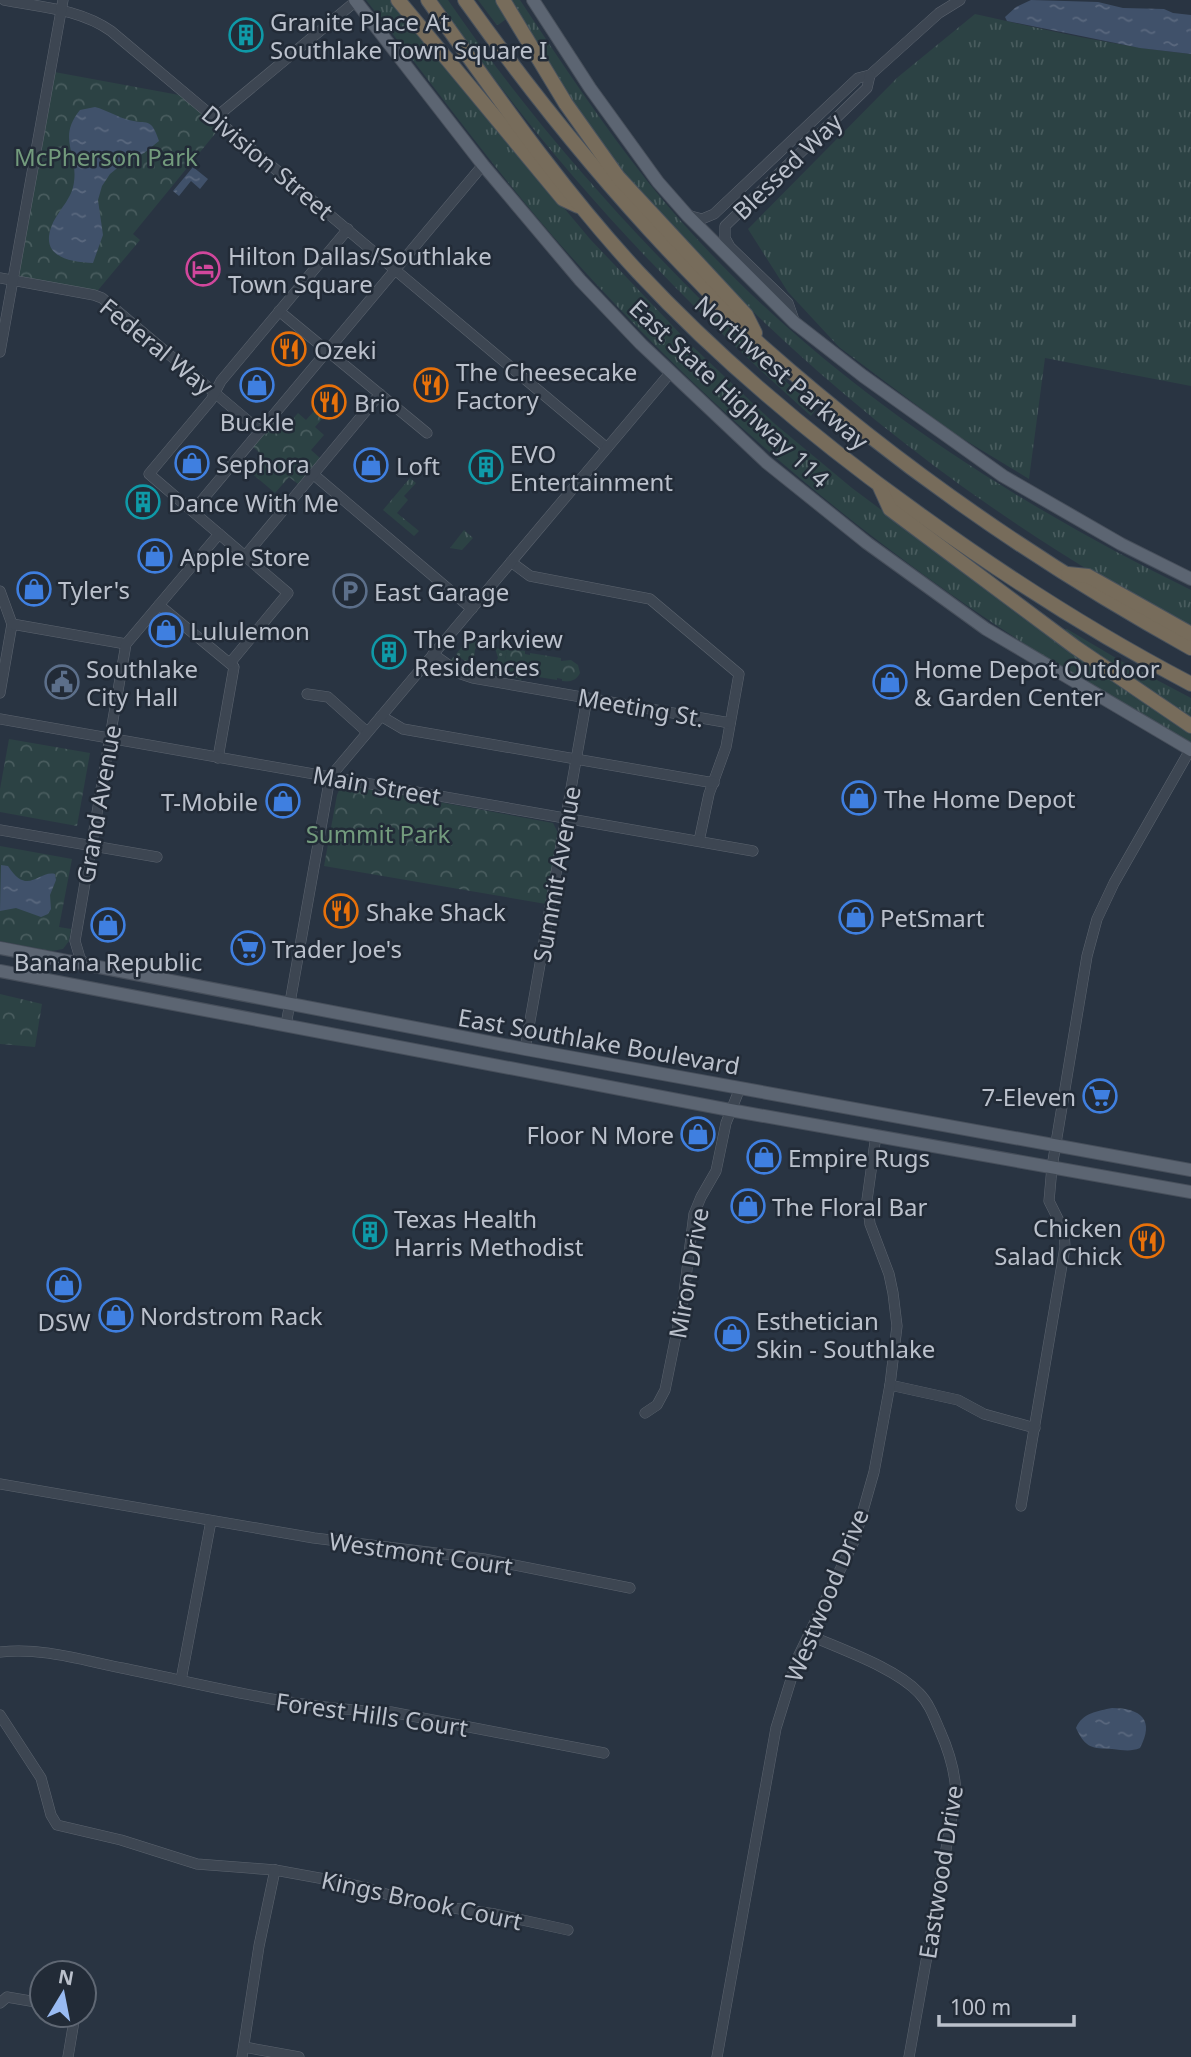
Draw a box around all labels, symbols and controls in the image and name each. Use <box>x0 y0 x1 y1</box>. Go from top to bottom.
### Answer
place label: Granite Place At Southlake Town Square I <box>270 5 548 66</box>
building icon: Granite Place At Southlake Town Square I <box>227 16 265 54</box>
street label: Division Street <box>195 97 341 227</box>
street label: Blessed Way <box>725 105 850 227</box>
park label: McPherson Park <box>14 140 198 173</box>
place label: Hilton Dallas/Southlake Town Square <box>228 239 492 300</box>
hotel icon: Hilton Dallas/Southlake Town Square <box>184 250 222 288</box>
street label: Northwest Parkway <box>688 287 877 457</box>
street label: Federal Way <box>93 290 221 402</box>
street label: East State Highway 114 <box>623 291 837 495</box>
restaurant icon: Ozeki <box>270 330 308 368</box>
place label: Ozeki <box>314 333 377 366</box>
place label: The Cheesecake Factory <box>456 355 637 416</box>
shop icon: Buckle <box>238 366 276 404</box>
restaurant icon: The Cheesecake Factory <box>412 366 450 404</box>
restaurant icon: Brio <box>310 383 348 421</box>
place label: Brio <box>354 386 400 419</box>
place label: Buckle <box>220 405 294 438</box>
place label: EVO Entertainment <box>510 437 673 498</box>
shop icon: Sephora <box>173 444 211 482</box>
shop icon: Loft <box>352 446 390 484</box>
place label: Sephora <box>216 447 310 480</box>
building icon: EVO Entertainment <box>467 448 505 486</box>
place label: Loft <box>396 449 440 482</box>
building icon: Dance With Me <box>124 483 162 521</box>
place label: Dance With Me <box>168 486 339 519</box>
shop icon: Apple Store <box>136 537 174 575</box>
place label: Apple Store <box>180 540 310 573</box>
shop icon: Tyler's <box>15 570 53 608</box>
parking icon: East Garage <box>331 572 369 610</box>
place label: Tyler's <box>58 573 130 606</box>
place label: East Garage <box>374 575 509 608</box>
shop icon: Lululemon <box>147 611 185 649</box>
place label: Lululemon <box>190 614 310 647</box>
place label: The Parkview Residences <box>414 622 563 683</box>
building icon: The Parkview Residences <box>370 633 408 671</box>
place label: Southlake City Hall <box>86 652 198 713</box>
place label: Home Depot Outdoor & Garden Center <box>914 652 1160 713</box>
public building icon: Southlake City Hall <box>43 663 81 701</box>
shop icon: Home Depot Outdoor & Garden Center <box>871 663 909 701</box>
street label: Meeting St. <box>575 680 707 734</box>
street label: Grand Avenue <box>68 722 128 886</box>
street label: Main Street <box>310 758 444 813</box>
shop icon: The Home Depot <box>840 779 878 817</box>
shop icon: T-Mobile <box>264 782 302 820</box>
place label: The Home Depot <box>884 782 1076 815</box>
street label: Summit Avenue <box>524 783 588 965</box>
place label: T-Mobile <box>161 785 258 818</box>
park label: Summit Park <box>306 817 451 850</box>
restaurant icon: Shake Shack <box>322 892 360 930</box>
place label: Shake Shack <box>366 895 506 928</box>
shop icon: PetSmart <box>837 898 875 936</box>
place label: PetSmart <box>880 901 985 934</box>
shop icon: Banana Republic <box>89 906 127 944</box>
supermarket icon: Trader Joe's <box>229 929 267 967</box>
place label: Trader Joe's <box>272 932 402 965</box>
place label: Banana Republic <box>14 945 202 978</box>
street label: East Southlake Boulevard <box>456 1000 742 1082</box>
supermarket icon: 7-Eleven <box>1081 1077 1119 1115</box>
place label: 7-Eleven <box>981 1080 1076 1113</box>
shop icon: Floor N More <box>679 1115 717 1153</box>
place label: Floor N More <box>526 1118 674 1151</box>
shop icon: Empire Rugs <box>745 1138 783 1176</box>
place label: Empire Rugs <box>788 1141 930 1174</box>
shop icon: The Floral Bar <box>729 1187 767 1225</box>
place label: The Floral Bar <box>772 1190 928 1223</box>
place label: Texas Health Harris Methodist <box>394 1202 584 1263</box>
street label: Miron Drive <box>660 1205 716 1341</box>
place label: Chicken Salad Chick <box>994 1211 1122 1272</box>
building icon: Texas Health Harris Methodist <box>351 1213 389 1251</box>
restaurant icon: Chicken Salad Chick <box>1128 1222 1166 1260</box>
shop icon: DSW <box>45 1266 83 1304</box>
shop icon: Nordstrom Rack <box>97 1296 135 1334</box>
place label: Nordstrom Rack <box>140 1299 323 1332</box>
place label: Esthetician Skin - Southlake <box>756 1304 935 1365</box>
place label: DSW <box>37 1305 91 1338</box>
shop icon: Esthetician Skin - Southlake <box>713 1315 751 1353</box>
street label: Westwood Drive <box>776 1504 876 1686</box>
street label: Westmont Court <box>327 1524 515 1582</box>
street label: Forest Hills Court <box>274 1684 470 1744</box>
street label: Eastwood Drive <box>910 1783 970 1961</box>
street label: Kings Brook Court <box>319 1863 526 1937</box>
north arrow <box>28 1959 98 2029</box>
text: N <box>56 1963 76 1991</box>
scale bar <box>939 1983 1074 2027</box>
text: 100 m <box>950 1993 1011 2021</box>

